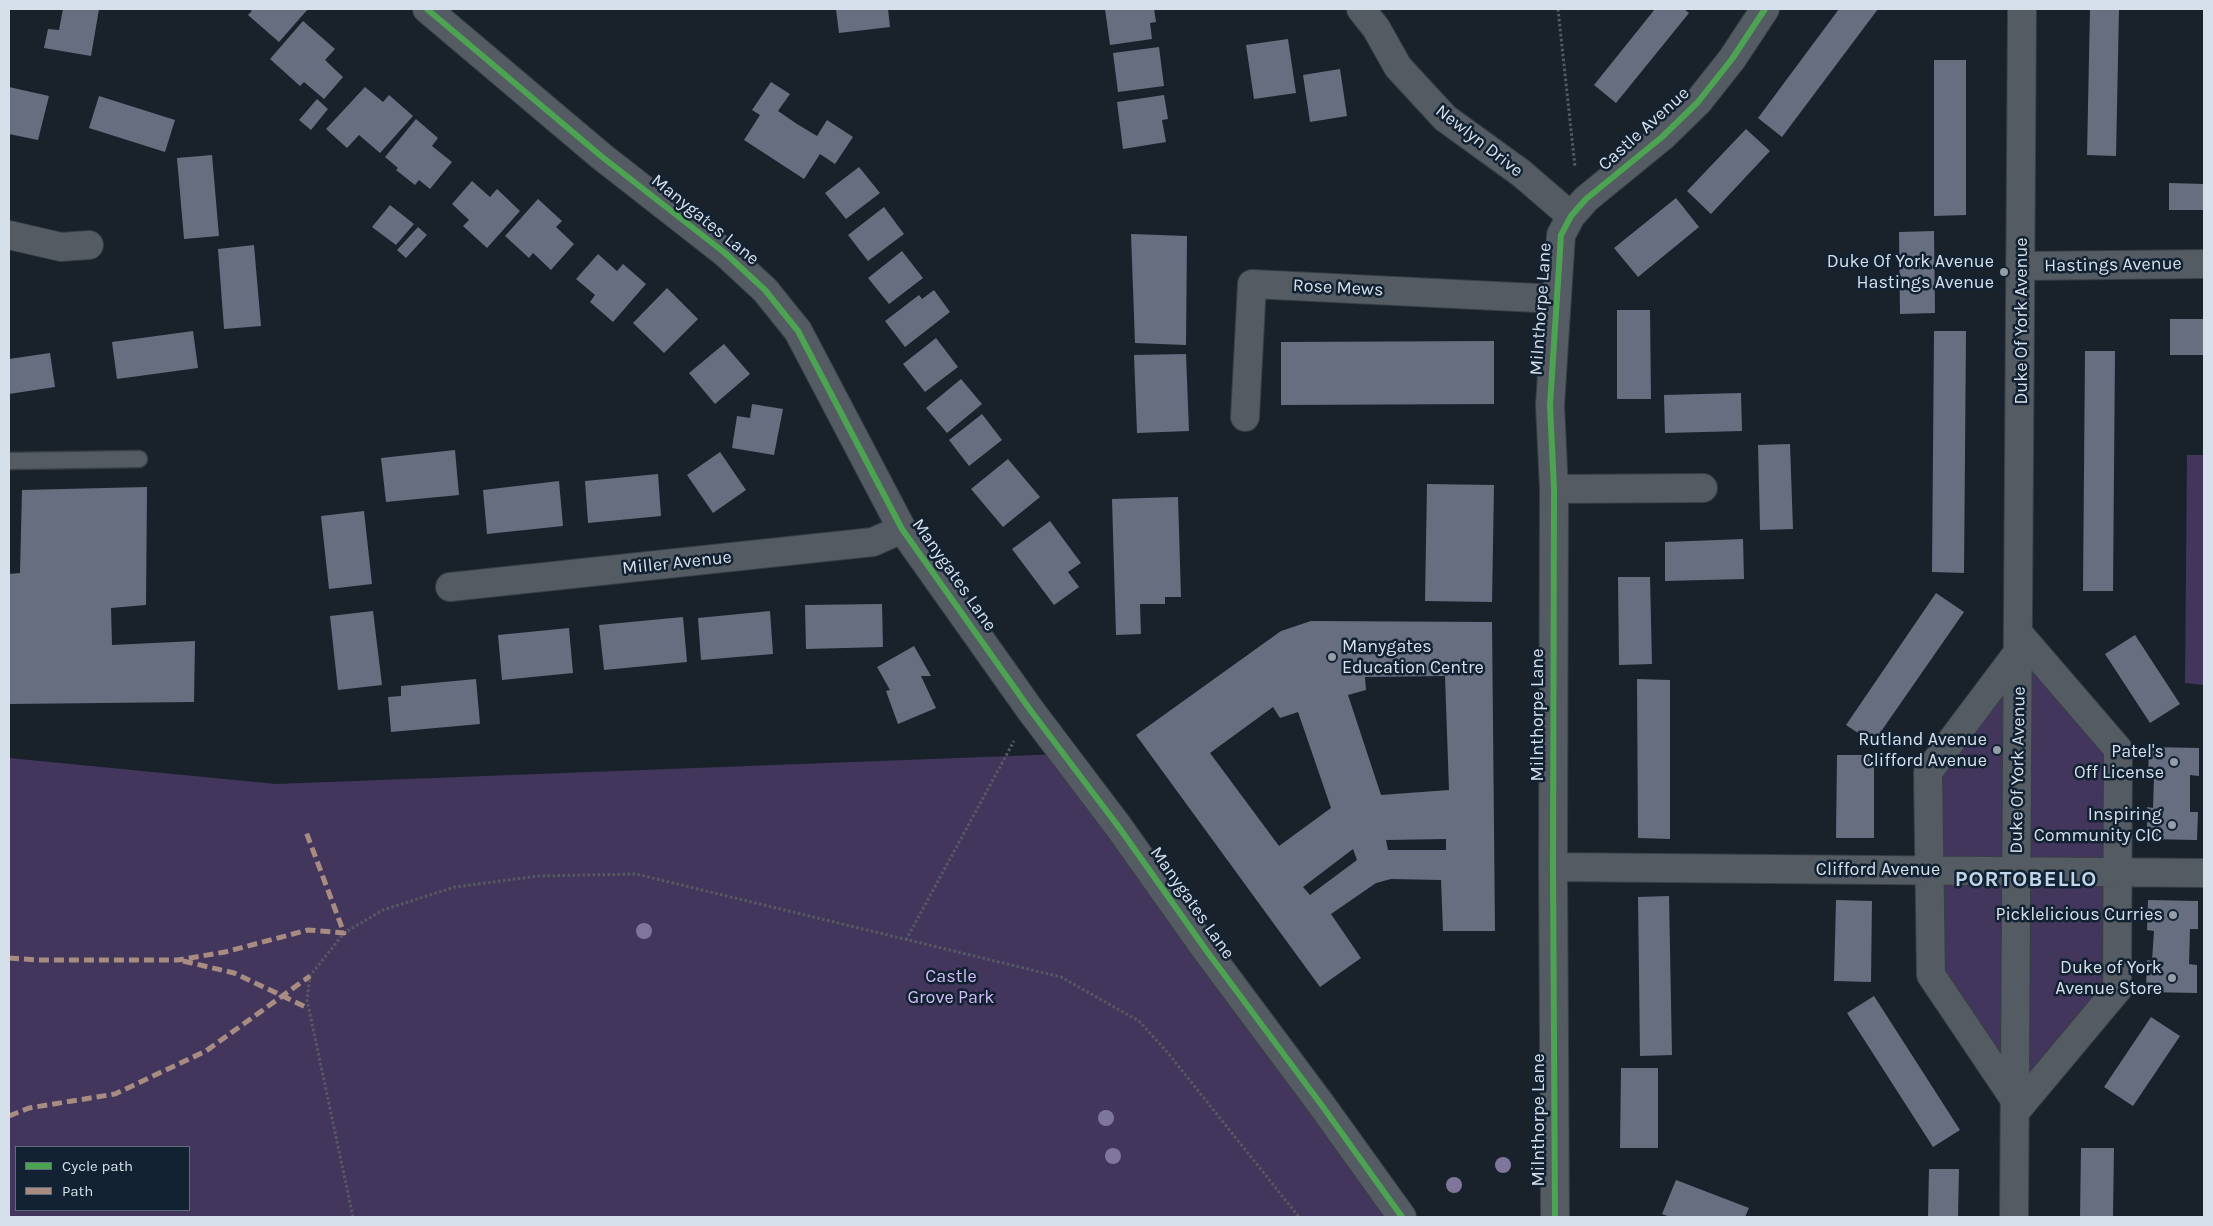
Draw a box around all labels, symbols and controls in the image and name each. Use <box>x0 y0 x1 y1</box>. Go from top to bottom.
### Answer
street label: Castle Avenue <box>1594 83 1694 175</box>
street label: Newlyn Drive <box>1431 100 1527 182</box>
street label: Manygates Lane <box>647 170 763 270</box>
street label: Duke Of York Avenue <box>2011 237 2033 405</box>
street label: Milnthorpe Lane <box>1526 242 1556 376</box>
place label: Duke Of York Avenue Hastings Avenue <box>1827 251 1994 294</box>
street label: Hastings Avenue <box>2044 253 2182 277</box>
marker: Duke Of York Avenue Hastings Avenue <box>1998 266 2010 278</box>
street label: Rose Mews <box>1292 275 1384 301</box>
street label: Manygates Lane <box>907 515 1001 635</box>
street label: Miller Avenue <box>621 547 733 579</box>
place label: Manygates Education Centre <box>1342 636 1484 679</box>
street label: Milnthorpe Lane <box>1527 649 1549 781</box>
marker: Manygates Education Centre <box>1326 651 1338 663</box>
street label: Duke Of York Avenue <box>2006 686 2030 854</box>
place label: Rutland Avenue Clifford Avenue <box>1858 729 1987 772</box>
place label: Patel's Off License <box>2074 741 2164 784</box>
marker: Rutland Avenue Clifford Avenue <box>1991 744 2003 756</box>
marker: Patel's Off License <box>2168 756 2180 768</box>
place label: Inspiring Community CIC <box>2034 804 2162 846</box>
marker: Inspiring Community CIC <box>2166 819 2178 831</box>
street label: Manygates Lane <box>1145 843 1239 963</box>
street label: Clifford Avenue <box>1816 859 1940 881</box>
district label: PORTOBELLO <box>1953 867 2099 893</box>
place label: Picklelicious Curries <box>1995 904 2163 926</box>
marker: Picklelicious Curries <box>2167 909 2179 921</box>
place label: Duke of York Avenue Store <box>2055 957 2162 1000</box>
park label: Castle Grove Park <box>907 966 995 1009</box>
marker: Duke of York Avenue Store <box>2166 972 2178 984</box>
street label: Milnthorpe Lane <box>1528 1054 1550 1186</box>
legend <box>15 1146 190 1211</box>
text: Cycle path <box>62 1157 133 1175</box>
text: Path <box>62 1182 93 1200</box>

